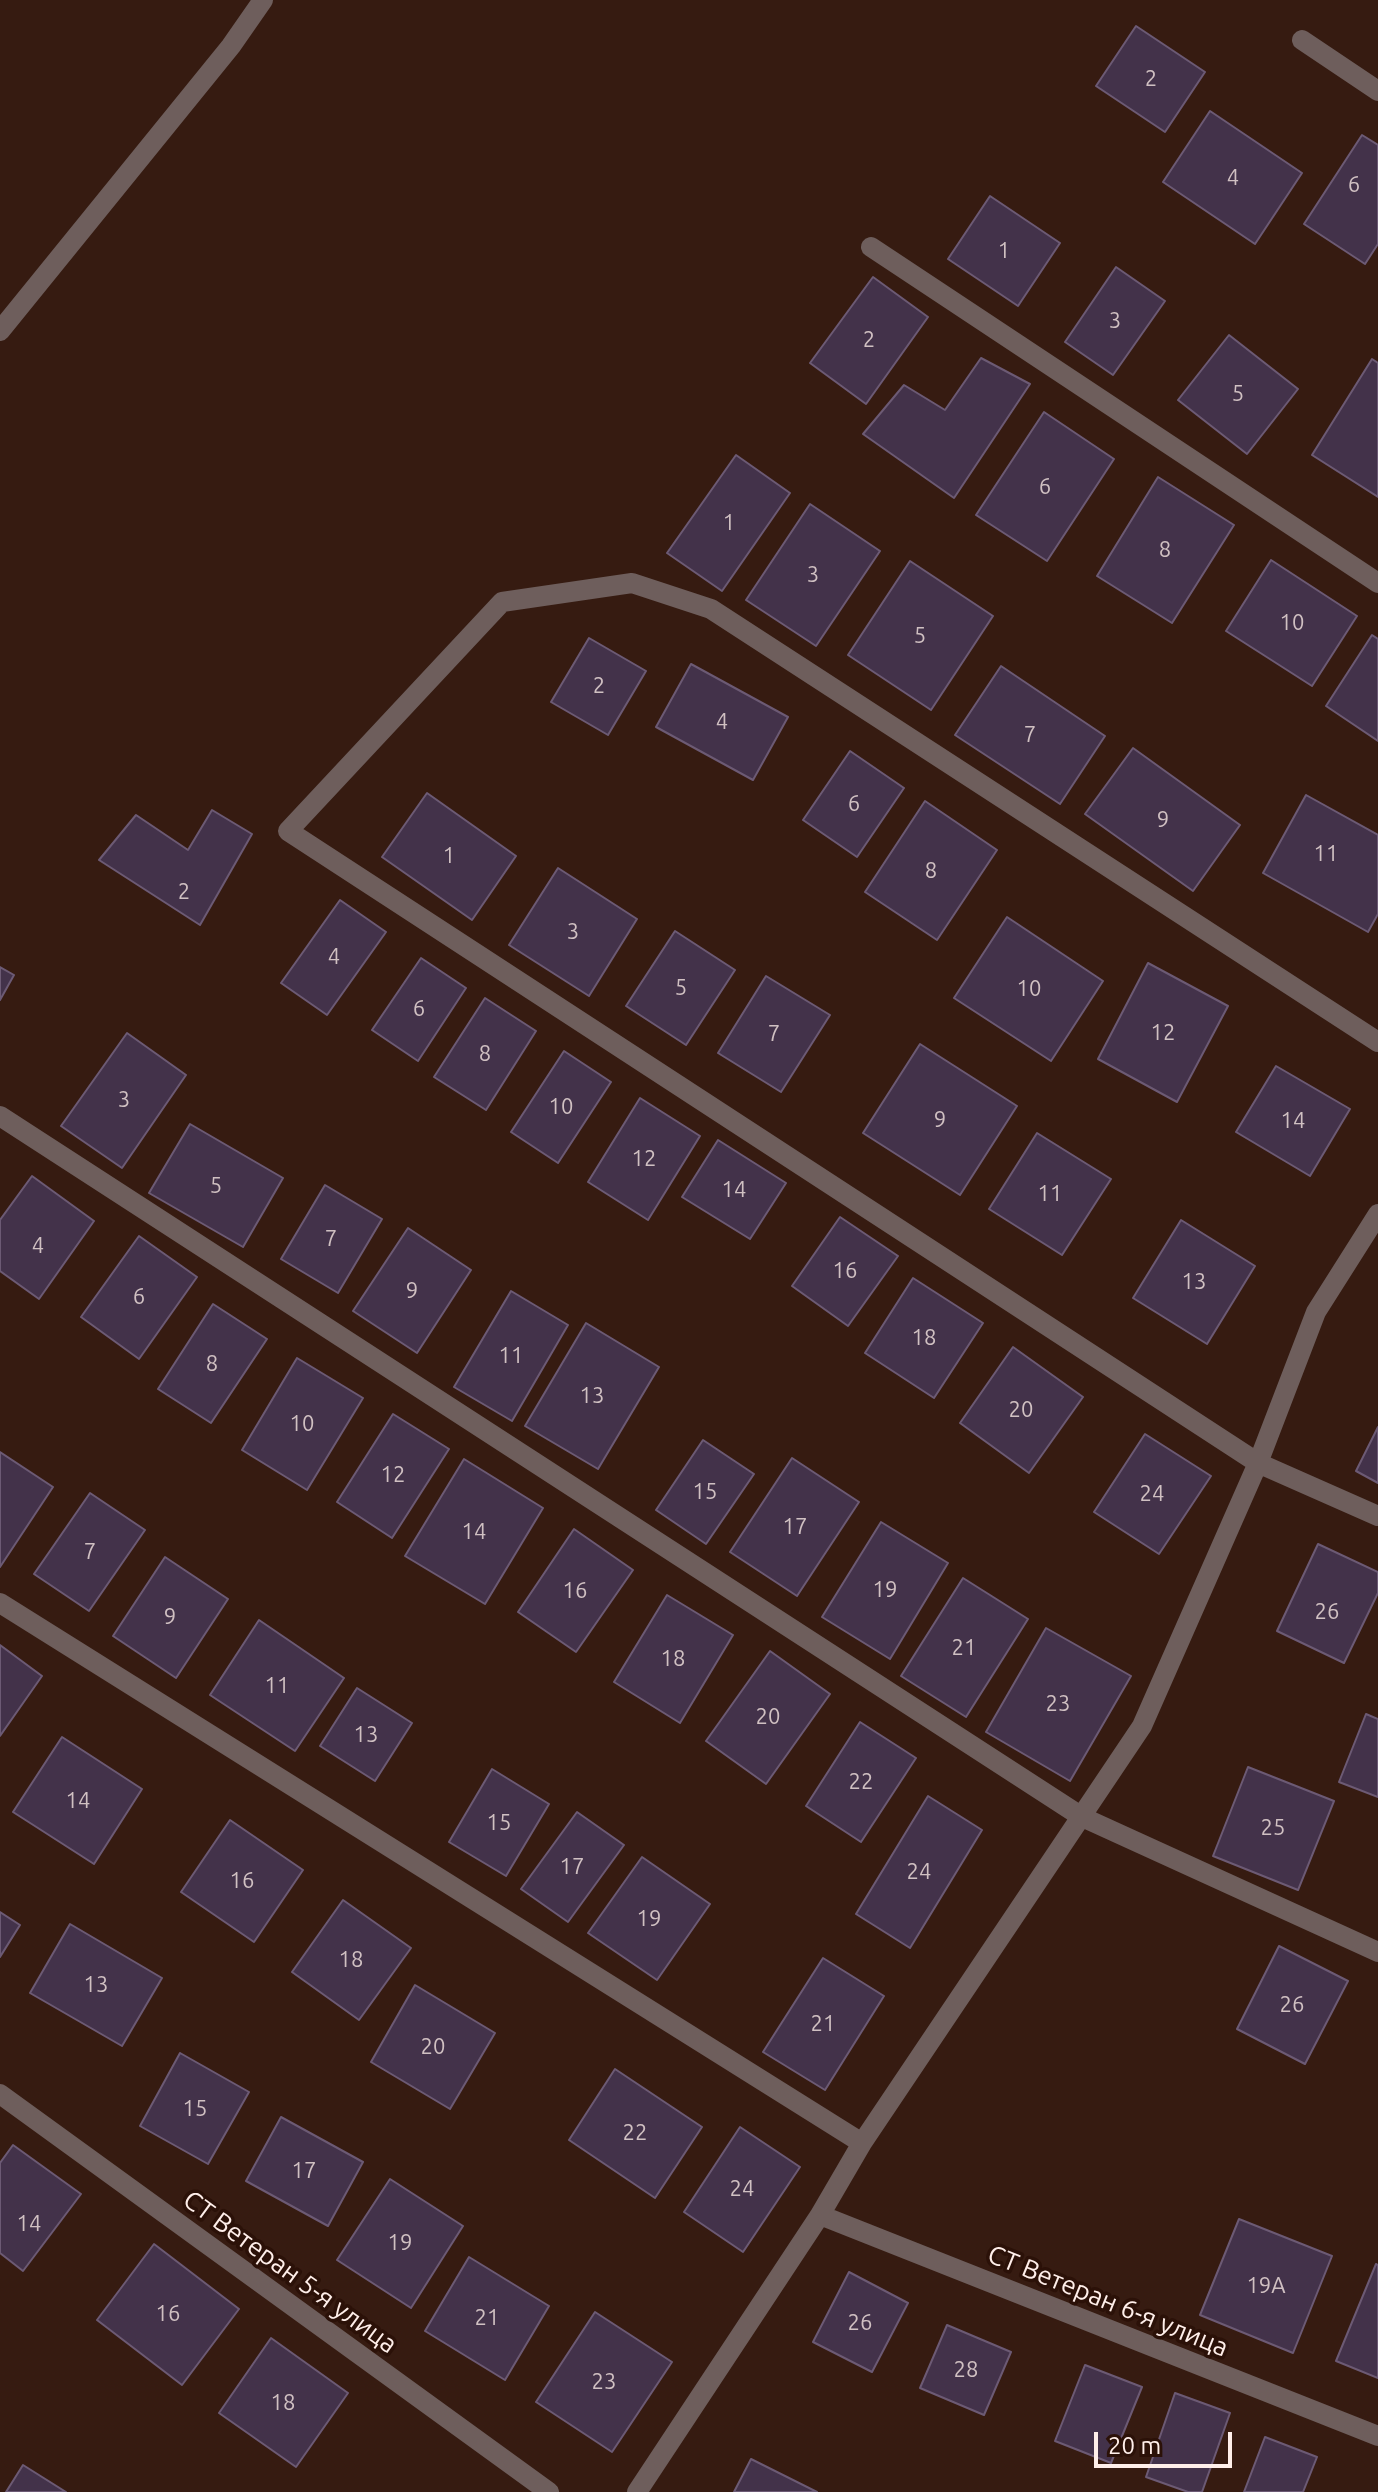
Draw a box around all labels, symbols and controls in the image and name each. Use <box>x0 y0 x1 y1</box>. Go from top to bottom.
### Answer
house number: 2 <box>1145 66 1157 92</box>
house number: 4 <box>1227 165 1239 191</box>
house number: 6 <box>1348 172 1360 198</box>
house number: 1 <box>998 238 1010 264</box>
house number: 3 <box>1109 308 1121 334</box>
house number: 2 <box>863 327 875 353</box>
house number: 5 <box>1232 381 1244 407</box>
house number: 6 <box>1039 474 1051 500</box>
house number: 1 <box>723 510 735 536</box>
house number: 8 <box>1159 537 1171 563</box>
house number: 3 <box>807 562 819 588</box>
house number: 10 <box>1280 610 1304 636</box>
house number: 5 <box>914 623 926 649</box>
house number: 2 <box>593 673 605 699</box>
house number: 4 <box>716 709 728 735</box>
house number: 7 <box>1024 722 1036 748</box>
house number: 6 <box>848 791 860 817</box>
house number: 9 <box>1157 807 1169 833</box>
house number: 11 <box>1314 841 1338 867</box>
house number: 1 <box>443 843 455 869</box>
house number: 8 <box>925 858 937 884</box>
house number: 2 <box>178 879 190 905</box>
house number: 3 <box>567 919 579 945</box>
house number: 4 <box>328 944 340 970</box>
house number: 5 <box>675 975 687 1001</box>
house number: 10 <box>1017 976 1041 1002</box>
house number: 6 <box>413 996 425 1022</box>
house number: 12 <box>1151 1020 1175 1046</box>
house number: 7 <box>768 1021 780 1047</box>
house number: 8 <box>479 1041 491 1067</box>
house number: 3 <box>118 1087 130 1113</box>
house number: 10 <box>549 1094 573 1120</box>
house number: 9 <box>934 1107 946 1133</box>
house number: 14 <box>1281 1108 1305 1134</box>
house number: 12 <box>632 1146 656 1172</box>
house number: 5 <box>210 1173 222 1199</box>
house number: 14 <box>722 1177 746 1203</box>
house number: 11 <box>1038 1181 1062 1207</box>
house number: 7 <box>325 1226 337 1252</box>
house number: 4 <box>32 1233 44 1259</box>
house number: 16 <box>833 1258 857 1284</box>
house number: 13 <box>1182 1269 1206 1295</box>
house number: 9 <box>406 1278 418 1304</box>
house number: 6 <box>133 1284 145 1310</box>
house number: 18 <box>912 1325 936 1351</box>
house number: 11 <box>499 1343 523 1369</box>
house number: 8 <box>206 1351 218 1377</box>
house number: 13 <box>580 1383 604 1409</box>
house number: 20 <box>1009 1397 1033 1423</box>
house number: 10 <box>290 1411 314 1437</box>
house number: 12 <box>381 1462 405 1488</box>
house number: 15 <box>693 1479 717 1505</box>
house number: 24 <box>1140 1481 1164 1507</box>
house number: 17 <box>783 1514 807 1540</box>
house number: 14 <box>462 1519 486 1545</box>
house number: 7 <box>84 1539 96 1565</box>
house number: 19 <box>873 1577 897 1603</box>
house number: 16 <box>563 1578 587 1604</box>
house number: 26 <box>1315 1599 1339 1625</box>
house number: 9 <box>164 1604 176 1630</box>
house number: 21 <box>952 1635 976 1661</box>
house number: 18 <box>661 1646 685 1672</box>
house number: 11 <box>265 1673 289 1699</box>
house number: 23 <box>1046 1691 1070 1717</box>
house number: 20 <box>756 1704 780 1730</box>
house number: 13 <box>354 1722 378 1748</box>
house number: 22 <box>849 1769 873 1795</box>
house number: 14 <box>66 1788 90 1814</box>
house number: 15 <box>487 1810 511 1836</box>
house number: 25 <box>1261 1815 1285 1841</box>
house number: 17 <box>560 1854 584 1880</box>
house number: 24 <box>907 1859 931 1885</box>
house number: 16 <box>230 1868 254 1894</box>
house number: 19 <box>637 1906 661 1932</box>
house number: 18 <box>339 1947 363 1973</box>
house number: 13 <box>84 1972 108 1998</box>
house number: 26 <box>1280 1992 1304 2018</box>
house number: 21 <box>811 2011 835 2037</box>
house number: 20 <box>421 2034 445 2060</box>
house number: 15 <box>183 2096 207 2122</box>
house number: 22 <box>623 2120 647 2146</box>
house number: 17 <box>292 2158 316 2184</box>
house number: 24 <box>730 2176 754 2202</box>
street label: СТ Ветеран 5-я улица <box>177 2184 403 2360</box>
house number: 14 <box>17 2211 41 2237</box>
house number: 19 <box>388 2230 412 2256</box>
street label: СТ Ветеран 6-я улица <box>983 2238 1233 2364</box>
house number: 19А <box>1246 2273 1286 2299</box>
house number: 16 <box>156 2301 180 2327</box>
house number: 21 <box>475 2305 499 2331</box>
house number: 26 <box>848 2310 872 2336</box>
house number: 28 <box>954 2357 978 2383</box>
house number: 23 <box>592 2369 616 2395</box>
house number: 18 <box>271 2390 295 2416</box>
scale bar <box>1098 2416 1236 2466</box>
text: 20 m <box>1108 2432 1161 2459</box>

